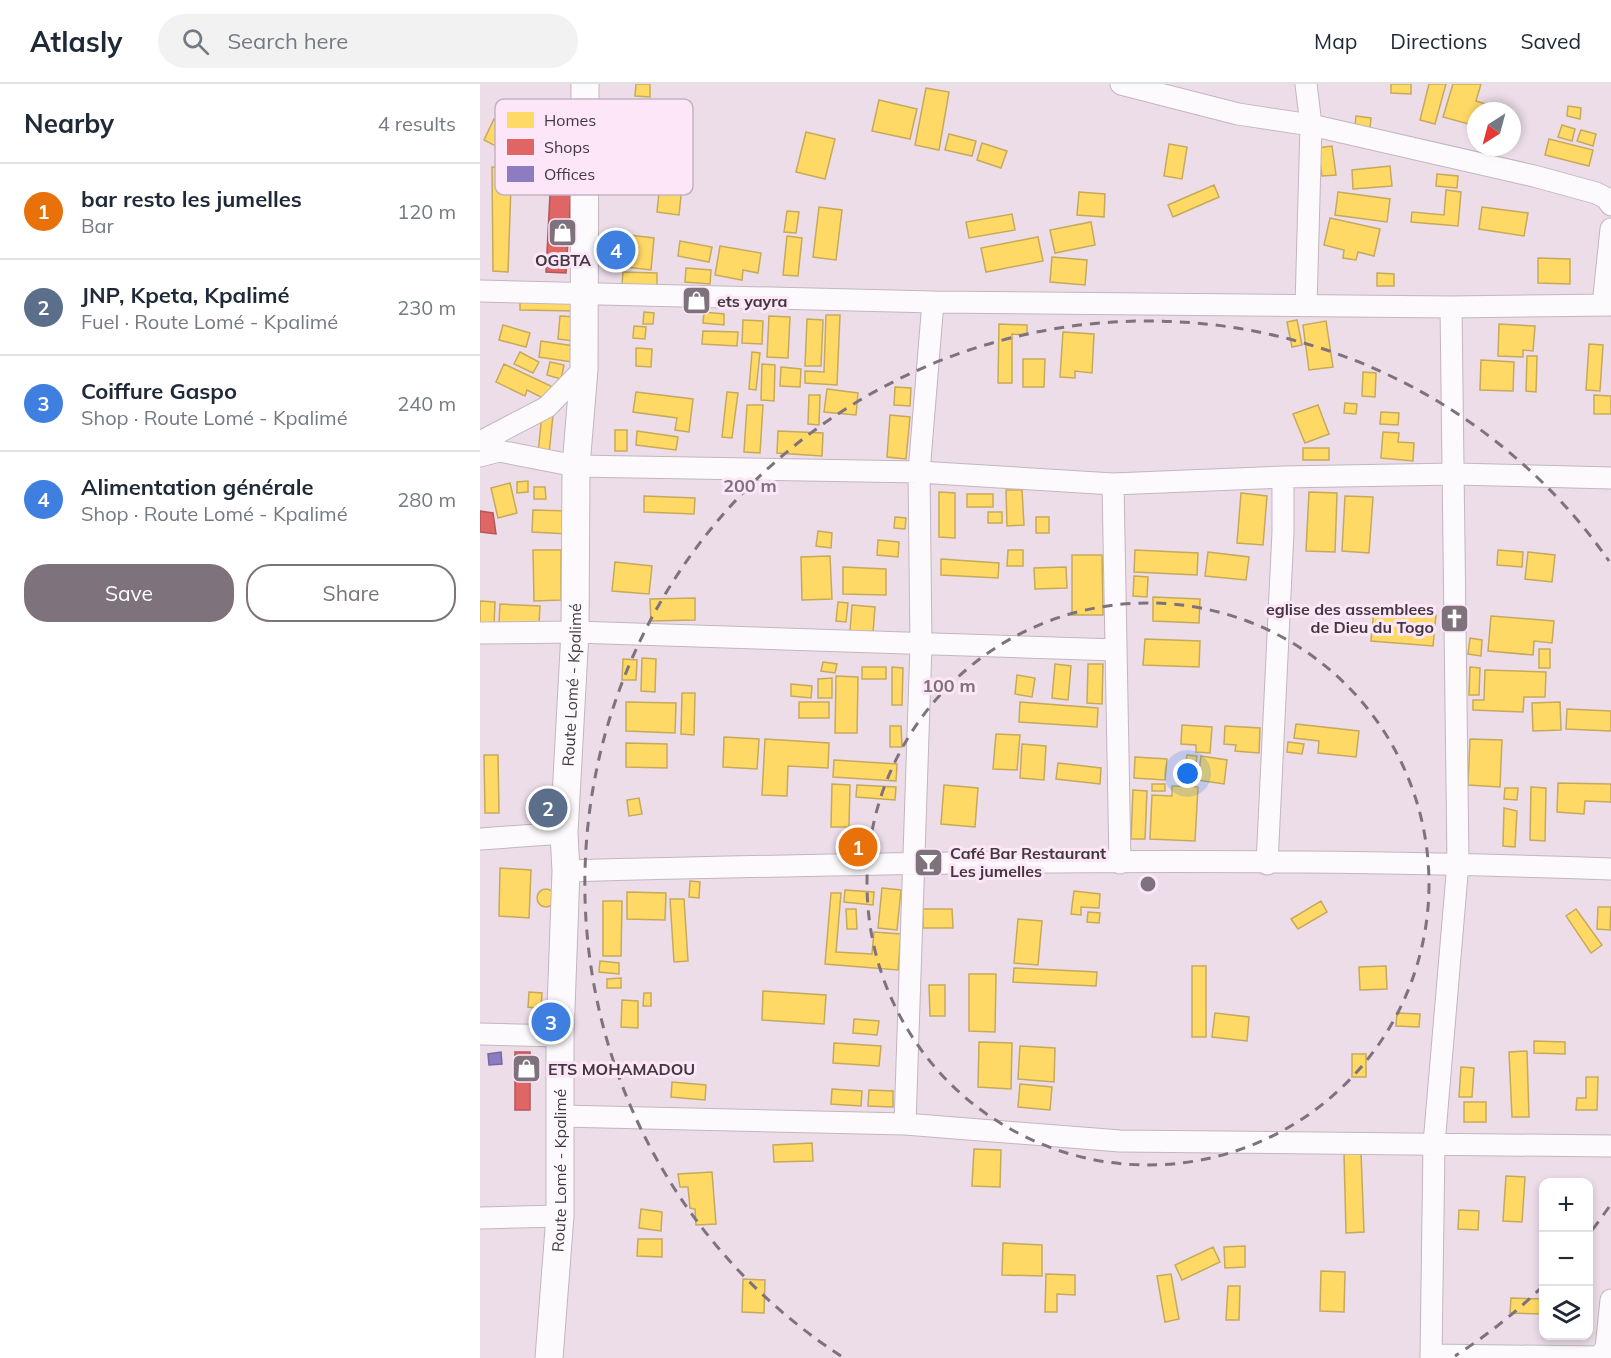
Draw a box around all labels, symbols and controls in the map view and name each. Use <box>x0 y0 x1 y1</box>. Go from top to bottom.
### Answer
search box <box>158 14 578 68</box>
text: Atlasly <box>30 24 122 59</box>
icon: search <box>179 25 212 58</box>
text: Search here <box>227 27 348 55</box>
text: Map <box>1314 28 1357 54</box>
text: Directions <box>1390 28 1487 54</box>
text: Saved <box>1520 28 1581 54</box>
legend <box>495 99 693 195</box>
north arrow <box>1467 102 1521 156</box>
text: Nearby <box>24 107 114 140</box>
text: Homes <box>544 110 596 130</box>
text: 4 results <box>378 111 456 136</box>
text: Shops <box>544 137 590 157</box>
text: Offices <box>544 164 595 184</box>
text: bar resto les jumelles <box>81 185 302 213</box>
text: 1 <box>38 199 50 224</box>
text: 120 m <box>397 199 456 224</box>
text: Bar <box>81 213 114 238</box>
shop icon: OGBTA <box>547 216 579 248</box>
pin: 4 <box>596 228 636 272</box>
place label: OGBTA <box>535 250 591 270</box>
text: JNP, Kpeta, Kpalimé <box>81 281 290 309</box>
shop icon: ets yayra <box>680 285 712 317</box>
place label: ets yayra <box>717 291 787 311</box>
text: 2 <box>38 295 50 320</box>
text: 230 m <box>397 295 456 320</box>
text: Fuel · Route Lomé - Kpalimé <box>81 309 338 334</box>
text: Coiffure Gaspo <box>81 377 237 405</box>
text: 3 <box>38 391 50 416</box>
text: 240 m <box>397 391 456 416</box>
text: Shop · Route Lomé - Kpalimé <box>81 405 348 430</box>
text: Alimentation générale <box>81 473 314 501</box>
text: 200 m <box>723 474 777 497</box>
text: 4 <box>38 487 50 512</box>
text: 280 m <box>397 487 456 512</box>
text: Shop · Route Lomé - Kpalimé <box>81 501 348 526</box>
button: Save <box>24 564 234 622</box>
button: Share <box>246 564 456 622</box>
place label: eglise des assemblees de Dieu du Togo <box>1266 599 1434 637</box>
church icon: eglise des assemblees de Dieu du Togo <box>1439 602 1471 634</box>
street label: Route Lomé - Kpalimé <box>558 603 585 767</box>
text: 100 m <box>922 674 976 697</box>
your location <box>1173 759 1202 788</box>
pin: 2 <box>528 786 568 830</box>
pin: 1 <box>838 824 878 870</box>
place label: Café Bar Restaurant Les jumelles <box>950 843 1106 881</box>
bar icon: Café Bar Restaurant Les jumelles <box>913 846 945 878</box>
centre of rings <box>1138 874 1158 894</box>
pin: 3 <box>532 1000 570 1044</box>
shop icon: ETS MOHAMADOU <box>511 1053 543 1085</box>
place label: ETS MOHAMADOU <box>548 1059 695 1079</box>
street label: Route Lomé - Kpalimé <box>547 1089 570 1253</box>
map controls <box>1539 1178 1593 1340</box>
button: + <box>1539 1178 1593 1232</box>
button: − <box>1539 1232 1593 1286</box>
button: layers <box>1539 1286 1593 1340</box>

